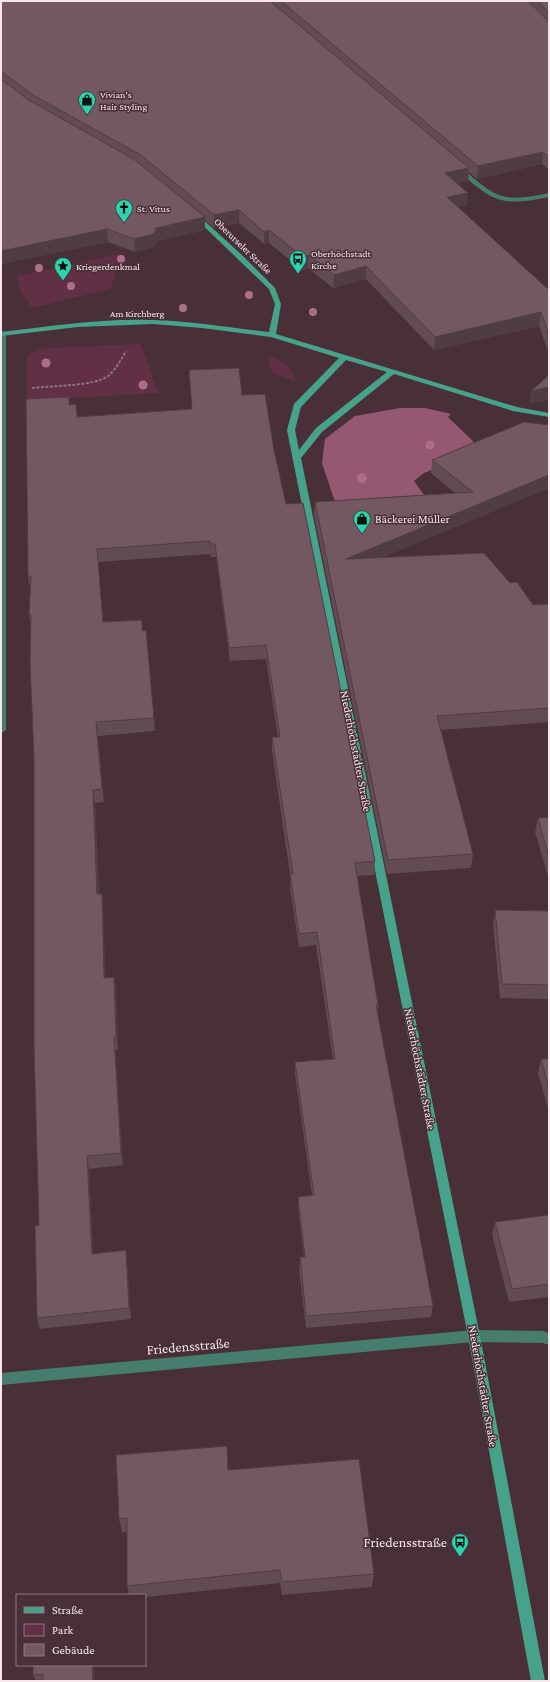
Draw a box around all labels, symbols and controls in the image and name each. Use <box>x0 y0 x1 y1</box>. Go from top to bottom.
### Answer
place label: Vivian's Hair Styling <box>100 89 147 112</box>
shop icon: Vivian's Hair Styling <box>77 90 97 115</box>
church icon: St. Vitus <box>114 198 134 223</box>
place label: St. Vitus <box>137 203 170 214</box>
street label: Oberurseler Straße <box>212 216 274 277</box>
place label: Oberhöchstadt Kirche <box>311 248 372 271</box>
bus stop icon: Oberhöchstadt Kirche <box>288 249 308 274</box>
place icon: Kriegerdenkmal <box>53 256 73 281</box>
place label: Kriegerdenkmal <box>76 261 140 272</box>
street label: Am Kirchberg <box>110 308 164 319</box>
shop icon: Bäckerei Müller <box>352 509 372 534</box>
place label: Bäckerei Müller <box>375 512 451 526</box>
street label: Niederhöchstädter Straße <box>337 689 375 813</box>
street label: Niederhöchstädter Straße <box>401 1007 439 1131</box>
street label: Niederhöchstädter Straße <box>465 1324 501 1448</box>
street label: Friedensstraße <box>146 1334 230 1358</box>
bus stop icon: Friedensstraße <box>450 1532 470 1557</box>
place label: Friedensstraße <box>364 1534 447 1550</box>
legend <box>16 1594 146 1666</box>
text: Straße <box>52 1603 83 1617</box>
text: Park <box>52 1623 74 1637</box>
text: Gebäude <box>52 1643 94 1657</box>

